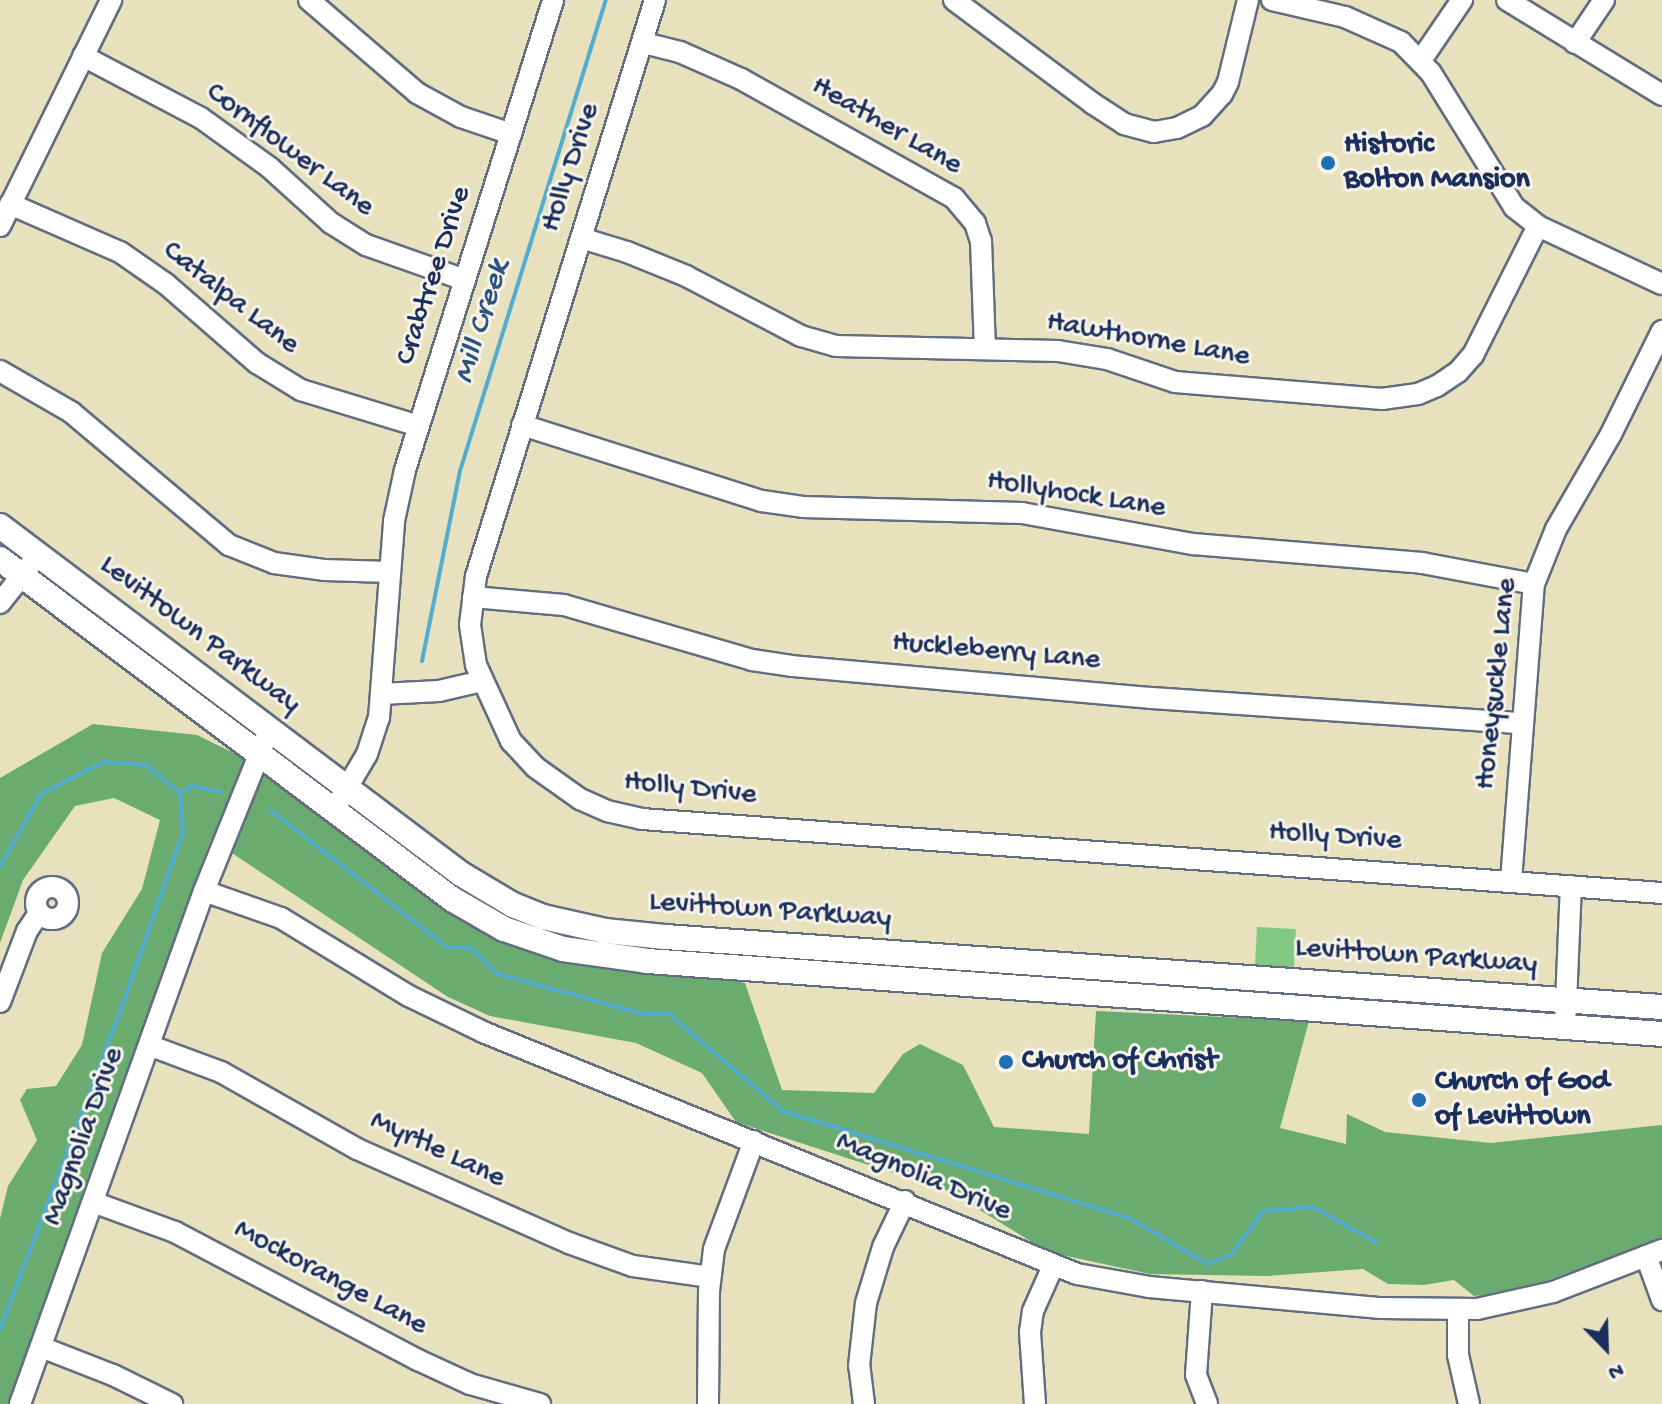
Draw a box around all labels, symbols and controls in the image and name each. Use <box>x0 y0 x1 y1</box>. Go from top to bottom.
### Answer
street label: Heather Lane <box>804 69 968 185</box>
street label: Cornflower Lane <box>198 76 380 226</box>
street label: Holly Drive <box>534 99 610 237</box>
place label: Historic Bolton Mansion <box>1344 128 1530 198</box>
marker: Historic Bolton Mansion <box>1319 154 1337 172</box>
street label: Crabtree Drive <box>389 182 481 370</box>
street label: Catalpa Lane <box>154 234 306 364</box>
water label: Mill Creek <box>446 256 520 388</box>
street label: Hawthorne Lane <box>1044 305 1252 377</box>
street label: Hollyhock Lane <box>984 464 1168 528</box>
street label: Levittown Parkway <box>91 549 307 723</box>
street label: Honeysuckle Lane <box>1469 576 1527 792</box>
street label: Huckleberry Lane <box>890 626 1102 680</box>
street label: Holly Drive <box>622 765 758 815</box>
street label: Holly Drive <box>1267 815 1403 861</box>
street label: Levittown Parkway <box>648 886 892 938</box>
street label: Levittown Parkway <box>1294 932 1538 984</box>
street label: Magnolia Drive <box>36 1043 134 1231</box>
place label: Church of Christ <box>1022 1044 1217 1080</box>
marker: Church of Christ <box>997 1053 1015 1071</box>
place label: Church of God of Levittown <box>1435 1065 1609 1136</box>
marker: Church of God of Levittown <box>1410 1091 1428 1109</box>
street label: Myrtle Lane <box>364 1104 510 1198</box>
street label: Magnolia Drive <box>830 1125 1016 1231</box>
street label: Mockorange Lane <box>227 1213 433 1345</box>
north arrow <box>1566 1308 1646 1388</box>
text: N <box>1604 1355 1627 1385</box>

